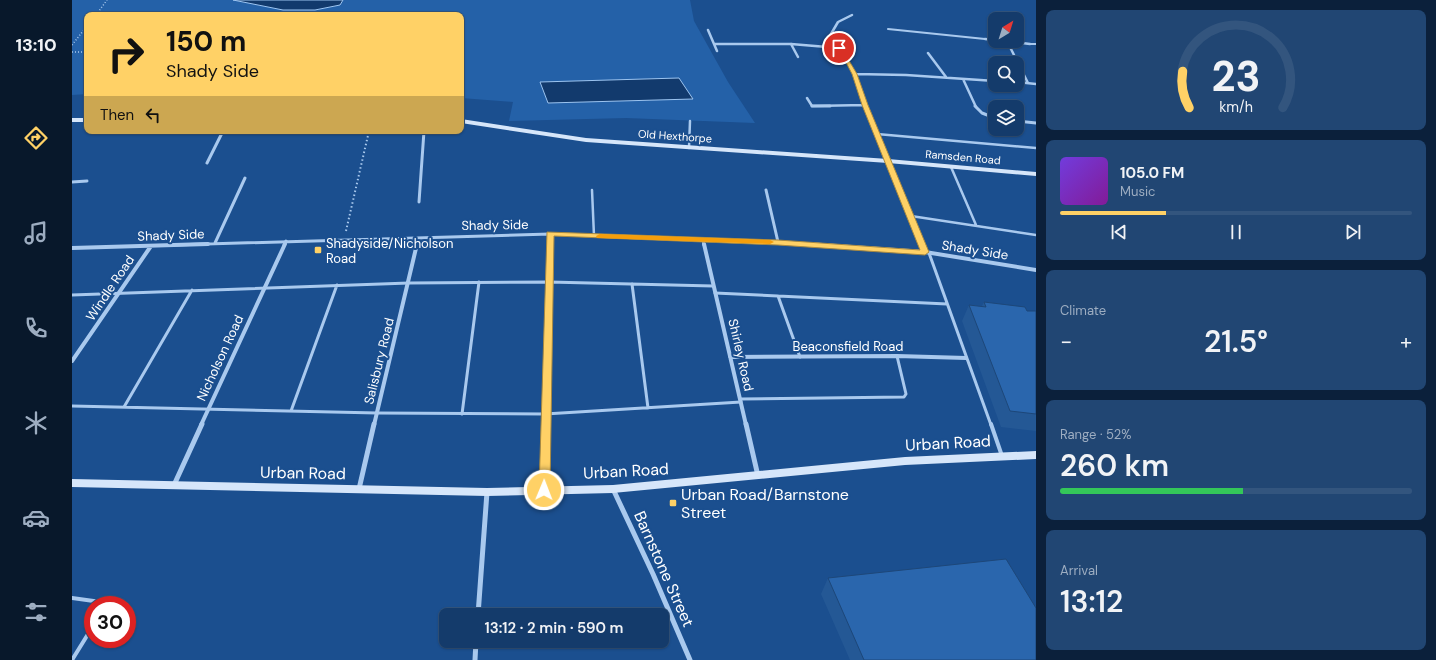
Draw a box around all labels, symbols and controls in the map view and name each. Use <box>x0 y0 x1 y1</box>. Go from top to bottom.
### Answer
north arrow <box>988 12 1024 48</box>
map controls <box>988 12 1024 136</box>
text: 150 m <box>166 23 246 60</box>
icon: right <box>100 28 152 80</box>
pin <box>822 31 856 65</box>
text: 13:10 <box>15 33 57 57</box>
icon: arrive <box>828 37 850 59</box>
text: 23 <box>1211 50 1261 104</box>
button: search <box>988 56 1024 92</box>
text: Shady Side <box>166 59 259 83</box>
text: km/h <box>1219 98 1253 116</box>
button: layers <box>988 100 1024 136</box>
icon: left <box>142 104 164 126</box>
text: Then <box>100 105 134 125</box>
icon: directions <box>22 124 50 152</box>
street label: Old Hexthorpe <box>638 126 712 146</box>
street label: Ramsden Road <box>925 147 1001 167</box>
text: 105.0 FM <box>1120 163 1184 183</box>
text: Music <box>1120 183 1155 200</box>
street label: Shady Side <box>461 216 529 234</box>
icon: music <box>22 219 50 247</box>
icon: previous <box>1108 221 1130 243</box>
icon: pause <box>1225 221 1247 243</box>
icon: next <box>1342 221 1364 243</box>
street label: Shady Side <box>137 225 205 245</box>
place label: Shadyside/Nicholson Road <box>326 235 453 267</box>
street label: Shady Side <box>941 236 1009 264</box>
marker: Shadyside/Nicholson Road <box>313 245 323 255</box>
street label: Windle Road <box>82 252 138 324</box>
text: Climate <box>1060 302 1106 319</box>
street label: Nicholson Road <box>193 312 247 404</box>
icon: phone <box>22 314 50 342</box>
street label: Salisbury Road <box>360 316 398 406</box>
street label: Shirley Road <box>724 317 758 393</box>
text: 21.5° <box>1204 322 1268 361</box>
text: − <box>1060 327 1072 356</box>
text: + <box>1400 327 1412 356</box>
street label: Beaconsfield Road <box>793 338 903 355</box>
icon: climate <box>22 409 50 437</box>
text: Range · 52% <box>1060 426 1131 443</box>
street label: Urban Road <box>905 430 991 456</box>
text: 260 km <box>1060 446 1169 485</box>
street label: Urban Road <box>583 458 669 484</box>
street label: Urban Road <box>260 462 346 484</box>
position arrow <box>523 469 565 511</box>
place label: Urban Road/Barnstone Street <box>681 484 849 523</box>
marker: Urban Road/Barnstone Street <box>668 498 678 508</box>
icon: car <box>22 504 50 532</box>
street label: Barnstone Street <box>629 508 699 630</box>
text: Arrival <box>1060 562 1098 579</box>
text: 13:12 <box>1060 582 1123 621</box>
speed limit sign: 30 <box>84 596 136 648</box>
icon: filters <box>22 598 50 626</box>
text: 13:12 · 2 min · 590 m <box>484 618 624 638</box>

